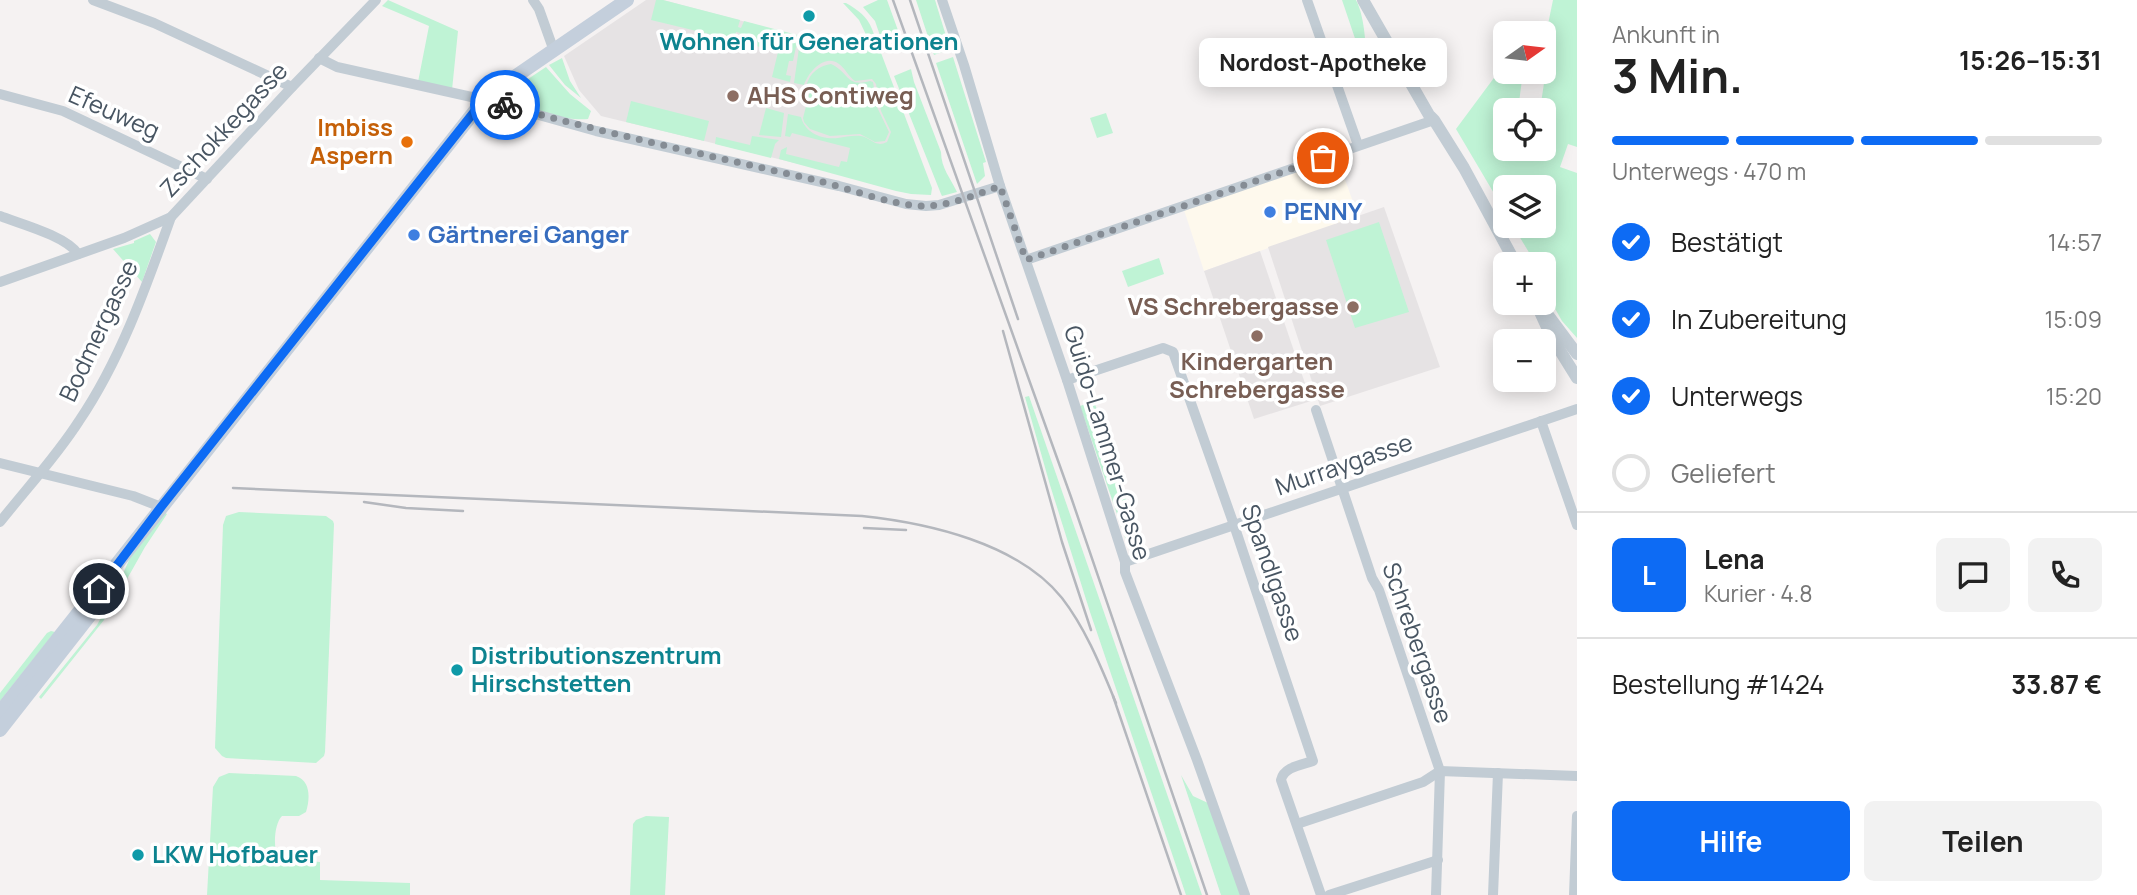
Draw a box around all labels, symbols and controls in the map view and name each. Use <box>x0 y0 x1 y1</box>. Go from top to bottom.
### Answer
marker: Wohnen für Generationen <box>801 8 817 24</box>
text: Ankunft in <box>1612 18 1720 50</box>
north arrow <box>1493 21 1556 84</box>
map controls <box>1493 21 1556 392</box>
place label: Wohnen für Generationen <box>660 24 958 57</box>
callout: Nordost-Apotheke <box>1199 39 1447 88</box>
text: 15:26–15:31 <box>1959 42 2102 78</box>
text: 3 Min. <box>1612 44 1743 107</box>
text: Nordost-Apotheke <box>1219 46 1427 78</box>
street label: Zschokkegasse <box>152 54 294 204</box>
courier <box>470 70 540 140</box>
street label: Efeuweg <box>64 77 165 146</box>
place label: AHS Contiweg <box>747 78 914 111</box>
icon: bike <box>486 86 524 124</box>
marker: AHS Contiweg <box>725 88 741 104</box>
button: locate <box>1493 98 1556 161</box>
place label: Imbiss Aspern <box>310 110 393 171</box>
pin <box>1293 128 1353 188</box>
marker: Imbiss Aspern <box>399 134 415 150</box>
icon: bag <box>1304 139 1342 177</box>
text: Unterwegs · 470 m <box>1612 155 1806 187</box>
button: layers <box>1493 175 1556 238</box>
place label: PENNY <box>1284 194 1363 227</box>
marker: PENNY <box>1262 204 1278 220</box>
place label: Gärtnerei Ganger <box>428 217 629 250</box>
icon: check <box>1612 223 1650 261</box>
text: Bestätigt <box>1671 224 1783 260</box>
text: 14:57 <box>2048 226 2102 258</box>
marker: Gärtnerei Ganger <box>406 227 422 243</box>
button: + <box>1493 252 1556 315</box>
street label: Bodmergasse <box>50 254 145 406</box>
place label: VS Schrebergasse <box>1128 289 1339 322</box>
marker: VS Schrebergasse <box>1345 299 1361 315</box>
icon: check <box>1612 300 1650 338</box>
text: In Zubereitung <box>1671 301 1847 337</box>
text: 15:09 <box>2045 303 2102 335</box>
street label: Guido-Lammer-Gasse <box>1057 321 1160 564</box>
marker: Kindergarten Schrebergasse <box>1249 328 1265 344</box>
button: − <box>1493 329 1556 392</box>
place label: Kindergarten Schrebergasse <box>1169 344 1345 405</box>
icon: check <box>1612 377 1650 415</box>
text: Unterwegs <box>1671 378 1803 414</box>
text: 15:20 <box>2046 380 2102 412</box>
street label: Murraygasse <box>1271 425 1416 502</box>
text: Geliefert <box>1671 455 1776 491</box>
street label: Spandlgasse <box>1235 499 1312 646</box>
button: chat <box>1936 538 2010 612</box>
button: phone <box>2028 538 2102 612</box>
text: Lena <box>1704 541 1764 577</box>
text: L <box>1642 557 1656 593</box>
street label: Schrebergasse <box>1375 558 1461 727</box>
pin <box>69 559 129 619</box>
icon: home <box>80 570 118 608</box>
text: Kurier · 4.8 <box>1704 577 1813 609</box>
place label: Distributionszentrum Hirschstetten <box>471 638 722 699</box>
marker: Distributionszentrum Hirschstetten <box>449 662 465 678</box>
text: Bestellung #1424 <box>1612 666 1825 702</box>
text: 33.87 € <box>2011 666 2102 702</box>
button: Hilfe <box>1612 801 1850 881</box>
button: Teilen <box>1864 801 2102 881</box>
place label: LKW Hofbauer <box>152 837 318 870</box>
marker: LKW Hofbauer <box>130 847 146 863</box>

